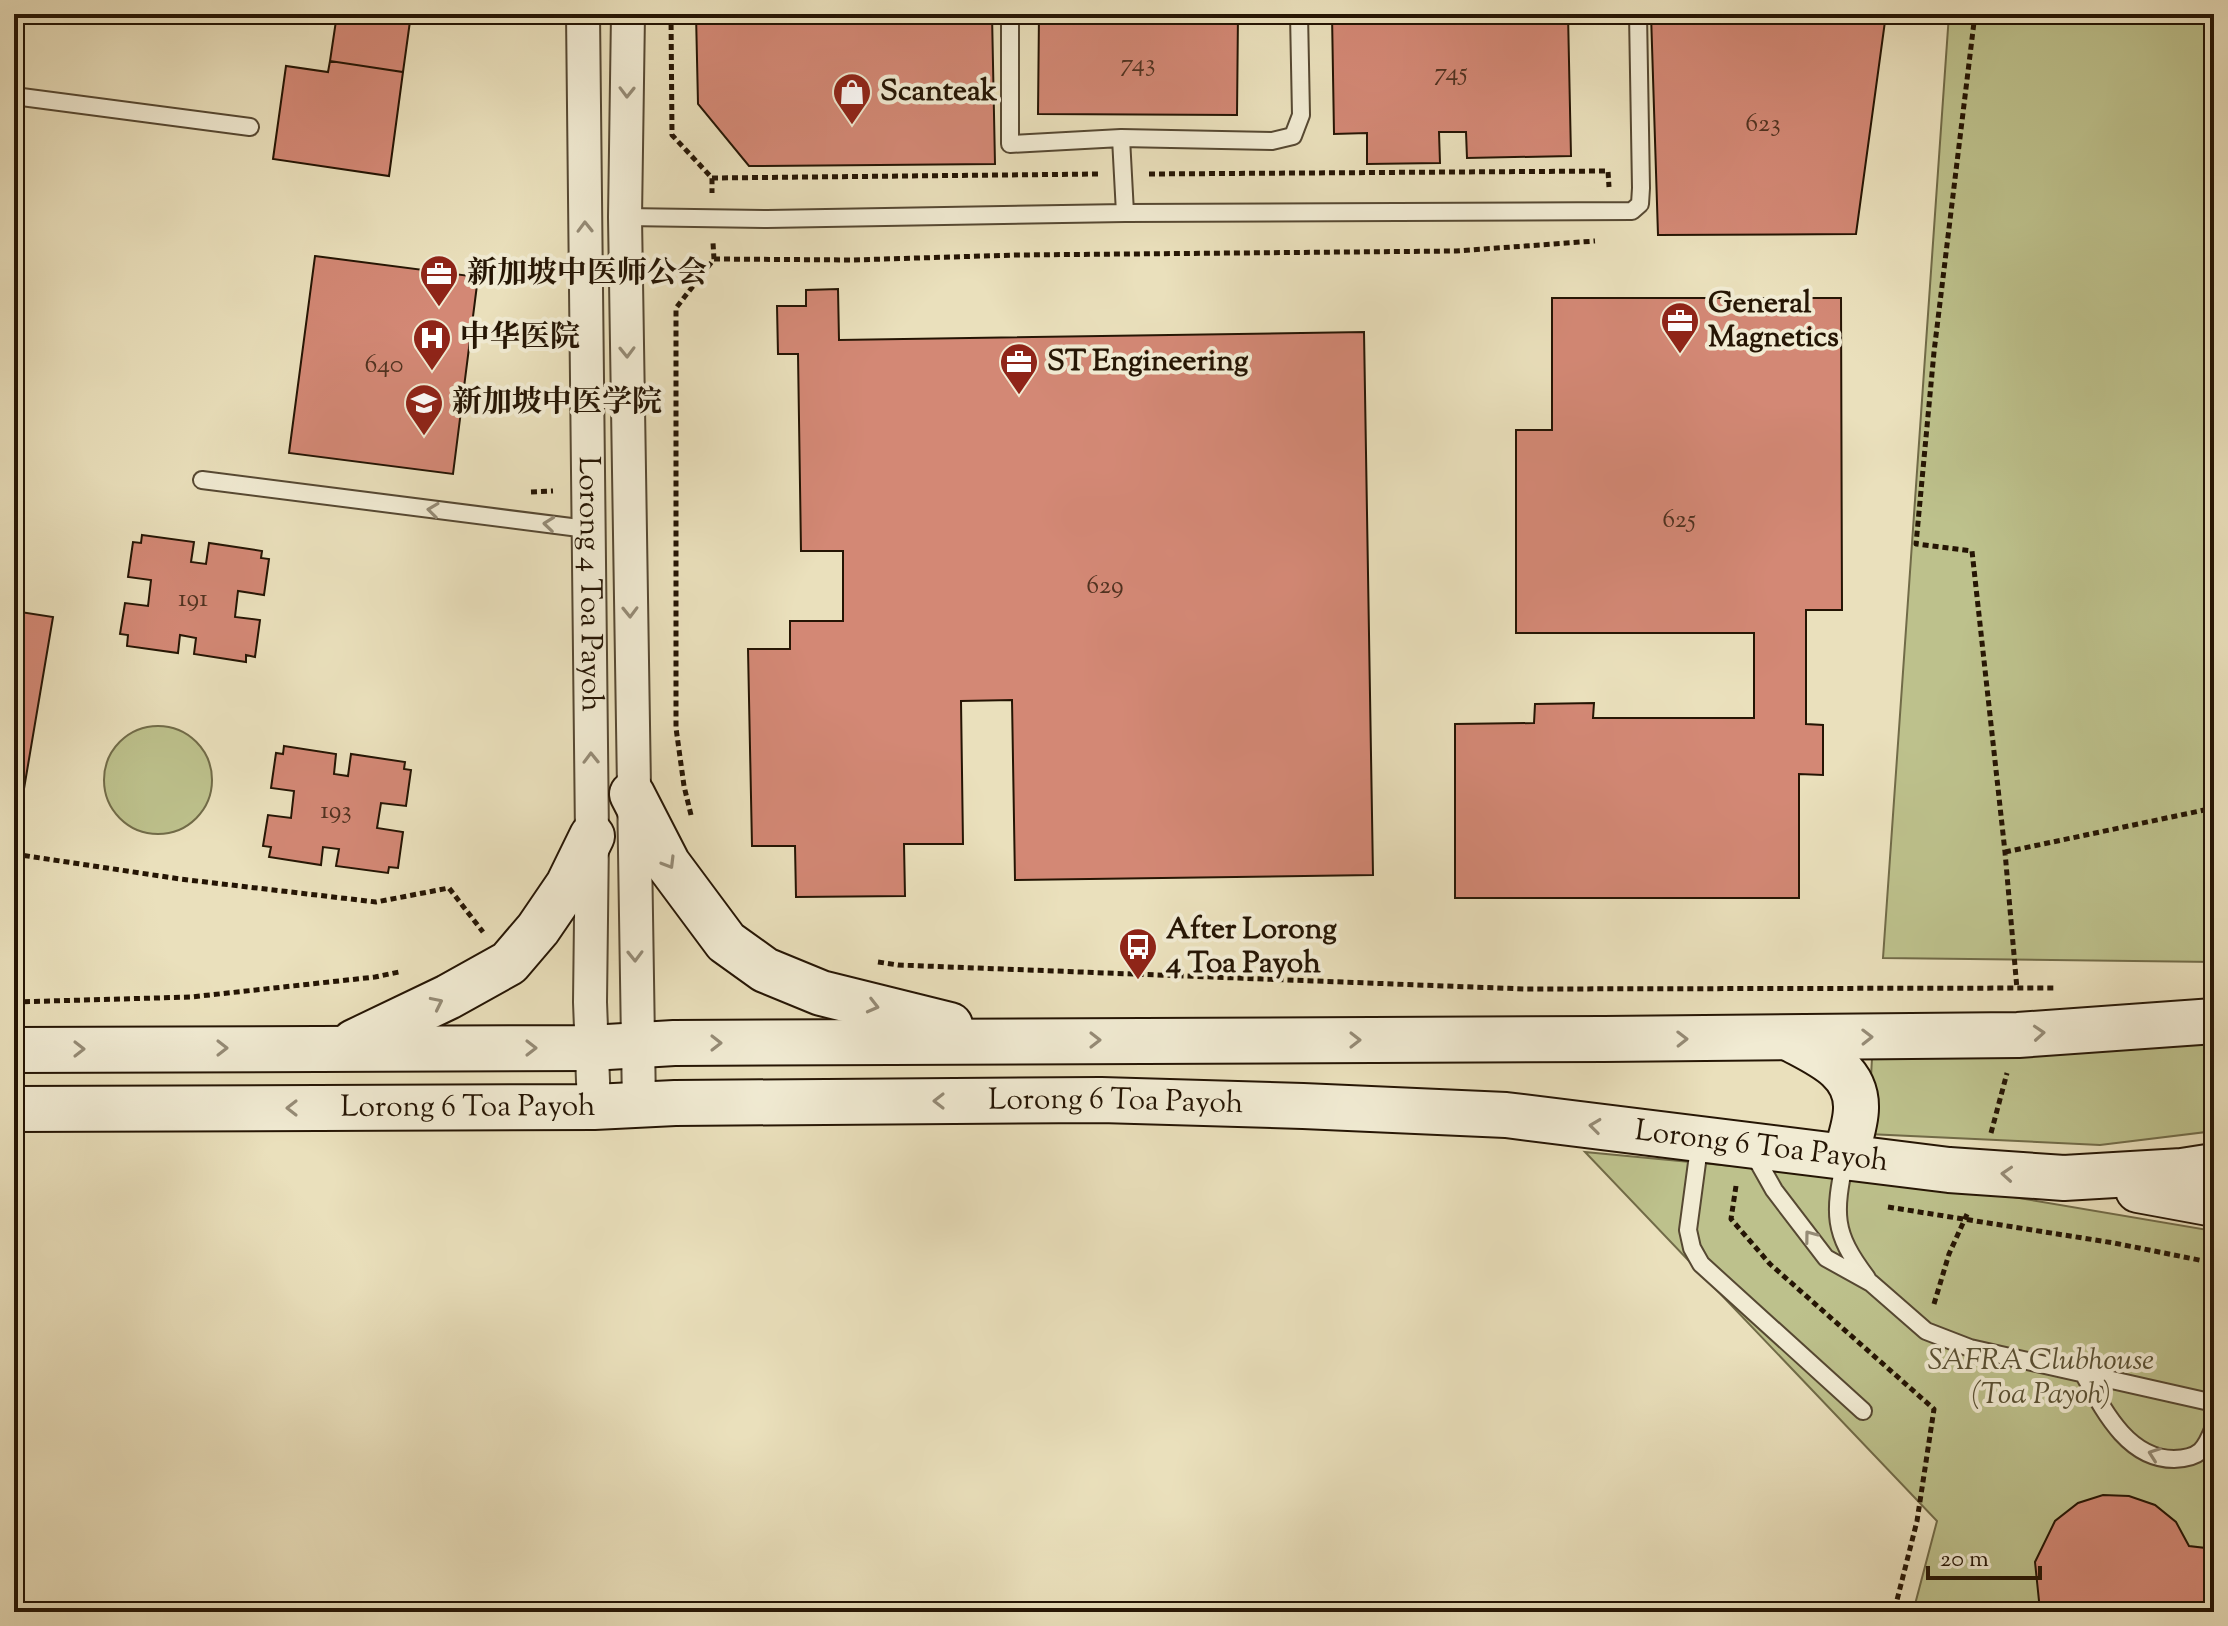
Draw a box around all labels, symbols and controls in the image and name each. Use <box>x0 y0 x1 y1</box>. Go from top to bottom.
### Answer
house number: 743 <box>1121 46 1155 83</box>
house number: 745 <box>1434 55 1468 92</box>
shop icon: Scanteak <box>831 71 873 126</box>
place label: Scanteak <box>880 71 998 114</box>
one-way arrow <box>618 86 636 99</box>
house number: 623 <box>1745 106 1781 143</box>
one-way arrow <box>576 220 594 233</box>
office icon: 新加坡中医师公会 <box>418 253 460 308</box>
place label: 新加坡中医师公会 <box>467 253 707 296</box>
place label: General Magnetics <box>1708 283 1839 360</box>
office icon: General Magnetics <box>1659 300 1701 355</box>
hospital icon: 中华医院 <box>411 317 453 372</box>
place label: 中华医院 <box>460 317 580 360</box>
office icon: ST Engineering <box>998 341 1040 396</box>
place label: ST Engineering <box>1047 341 1249 384</box>
one-way arrow <box>618 346 636 359</box>
house number: 640 <box>364 347 404 384</box>
school or university icon: 新加坡中医学院 <box>403 382 445 437</box>
place label: 新加坡中医学院 <box>452 382 662 425</box>
street label: Lorong 4 Toa Payoh <box>566 456 612 712</box>
one-way arrow <box>426 502 440 519</box>
house number: 625 <box>1662 502 1696 539</box>
one-way arrow <box>542 515 555 532</box>
house number: 629 <box>1086 568 1124 605</box>
house number: 191 <box>178 581 208 618</box>
one-way arrow <box>621 606 639 619</box>
one-way arrow <box>582 751 599 764</box>
house number: 193 <box>320 793 352 830</box>
one-way arrow <box>659 854 675 869</box>
place label: After Lorong 4 Toa Payoh <box>1165 909 1337 986</box>
bus stop icon: After Lorong 4 Toa Payoh <box>1117 926 1159 981</box>
one-way arrow <box>627 950 644 963</box>
one-way arrow <box>428 997 443 1013</box>
one-way arrow <box>865 997 879 1014</box>
one-way arrow <box>2033 1025 2046 1042</box>
one-way arrow <box>1861 1028 1874 1045</box>
one-way arrow <box>1676 1030 1689 1047</box>
one-way arrow <box>1089 1031 1102 1049</box>
one-way arrow <box>1349 1031 1362 1049</box>
one-way arrow <box>710 1034 723 1052</box>
one-way arrow <box>216 1039 229 1057</box>
one-way arrow <box>525 1039 538 1057</box>
one-way arrow <box>73 1040 86 1058</box>
street label: Lorong 6 Toa Payoh <box>988 1078 1244 1126</box>
street label: Lorong 6 Toa Payoh <box>340 1085 596 1129</box>
one-way arrow <box>932 1092 945 1110</box>
one-way arrow <box>285 1099 298 1117</box>
street label: Lorong 6 Toa Payoh <box>1632 1110 1891 1184</box>
one-way arrow <box>1589 1117 1602 1134</box>
one-way arrow <box>2000 1166 2013 1183</box>
one-way arrow <box>1805 1231 1819 1245</box>
park label: SAFRA Clubhouse (Toa Payoh) <box>1928 1340 2154 1417</box>
one-way arrow <box>2148 1447 2162 1464</box>
scale bar <box>1928 1530 2040 1580</box>
text: 20 m <box>1940 1543 1989 1577</box>

